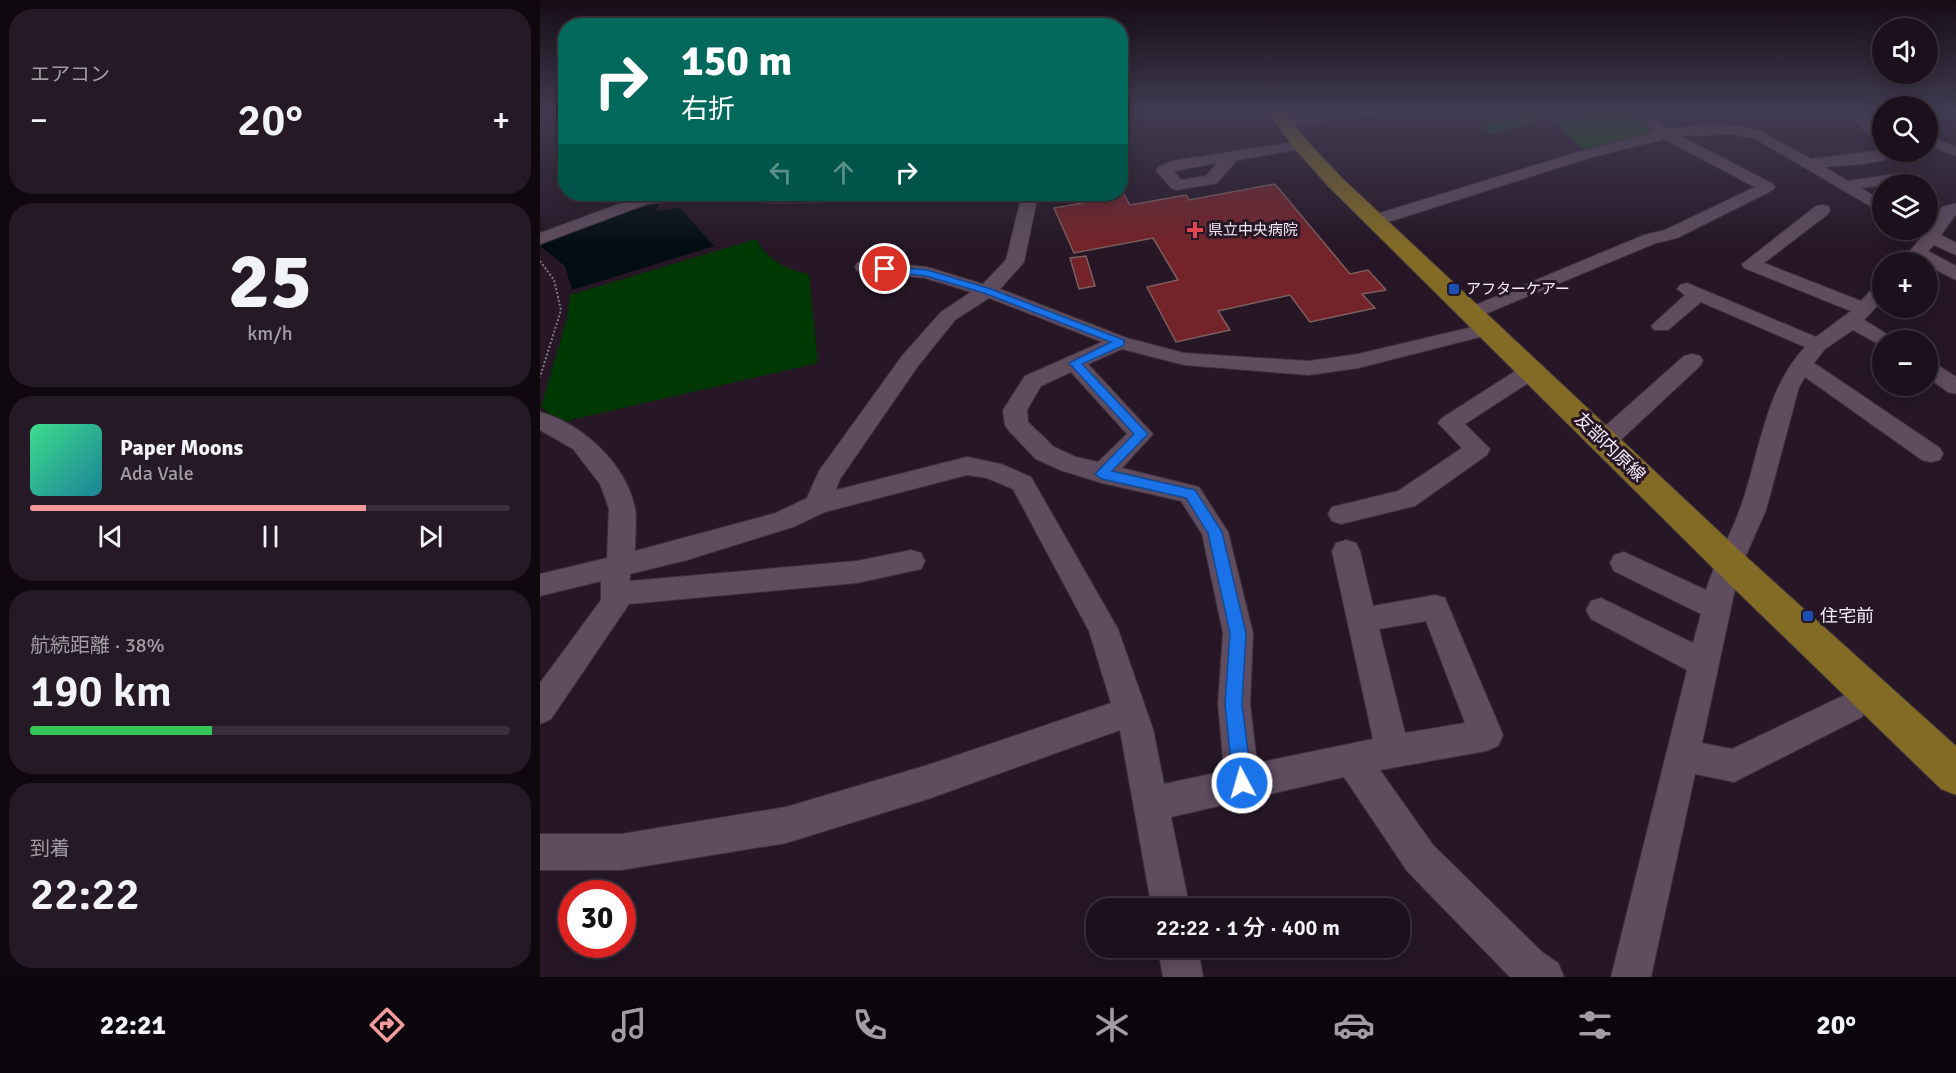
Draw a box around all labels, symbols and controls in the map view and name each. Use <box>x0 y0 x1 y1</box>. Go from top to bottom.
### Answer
map controls <box>1872 18 1938 396</box>
button: sound <box>1872 18 1938 84</box>
text: 150 m <box>681 36 792 87</box>
icon: right <box>582 42 660 120</box>
text: エアコン <box>30 62 110 87</box>
text: 20° <box>237 93 303 148</box>
text: 右折 <box>681 93 735 126</box>
button: search <box>1872 96 1938 162</box>
text: − <box>30 100 48 141</box>
text: + <box>492 100 510 141</box>
icon: left <box>764 156 797 189</box>
icon: ahead <box>827 156 860 189</box>
icon: right <box>890 156 923 189</box>
button: layers <box>1872 174 1938 240</box>
marker: 県立中央病院 <box>1186 221 1204 239</box>
place label: 県立中央病院 <box>1208 221 1298 239</box>
text: 25 <box>228 234 312 330</box>
pin <box>859 243 910 294</box>
icon: arrive <box>868 252 901 285</box>
button: + <box>1872 252 1938 318</box>
place label: アフターケアー <box>1466 280 1570 298</box>
marker: アフターケアー <box>1447 282 1461 296</box>
text: km/h <box>247 321 293 346</box>
button: − <box>1872 330 1938 396</box>
street label: 友部内原線 <box>1570 408 1650 486</box>
text: Paper Moons <box>120 434 243 461</box>
text: Ada Vale <box>120 461 194 486</box>
icon: previous <box>94 520 127 553</box>
icon: pause <box>254 520 287 553</box>
icon: next <box>414 520 447 553</box>
place label: 住宅前 <box>1820 605 1874 627</box>
marker: 住宅前 <box>1801 609 1815 623</box>
text: 航続距離 · 38% <box>30 633 165 658</box>
text: 190 km <box>30 664 172 719</box>
position arrow <box>1210 751 1274 815</box>
text: 到着 <box>30 836 70 861</box>
text: 22:22 <box>30 867 140 922</box>
speed limit sign: 30 <box>558 880 636 958</box>
text: 22:22 · 1 分 · 400 m <box>1156 914 1340 941</box>
icon: directions <box>366 1004 408 1046</box>
icon: music <box>608 1004 650 1046</box>
icon: phone <box>849 1004 891 1046</box>
icon: climate <box>1091 1004 1133 1046</box>
icon: car <box>1333 1004 1375 1046</box>
icon: filters <box>1574 1004 1616 1046</box>
text: 22:21 <box>100 1009 166 1042</box>
text: 20° <box>1816 1009 1856 1042</box>

